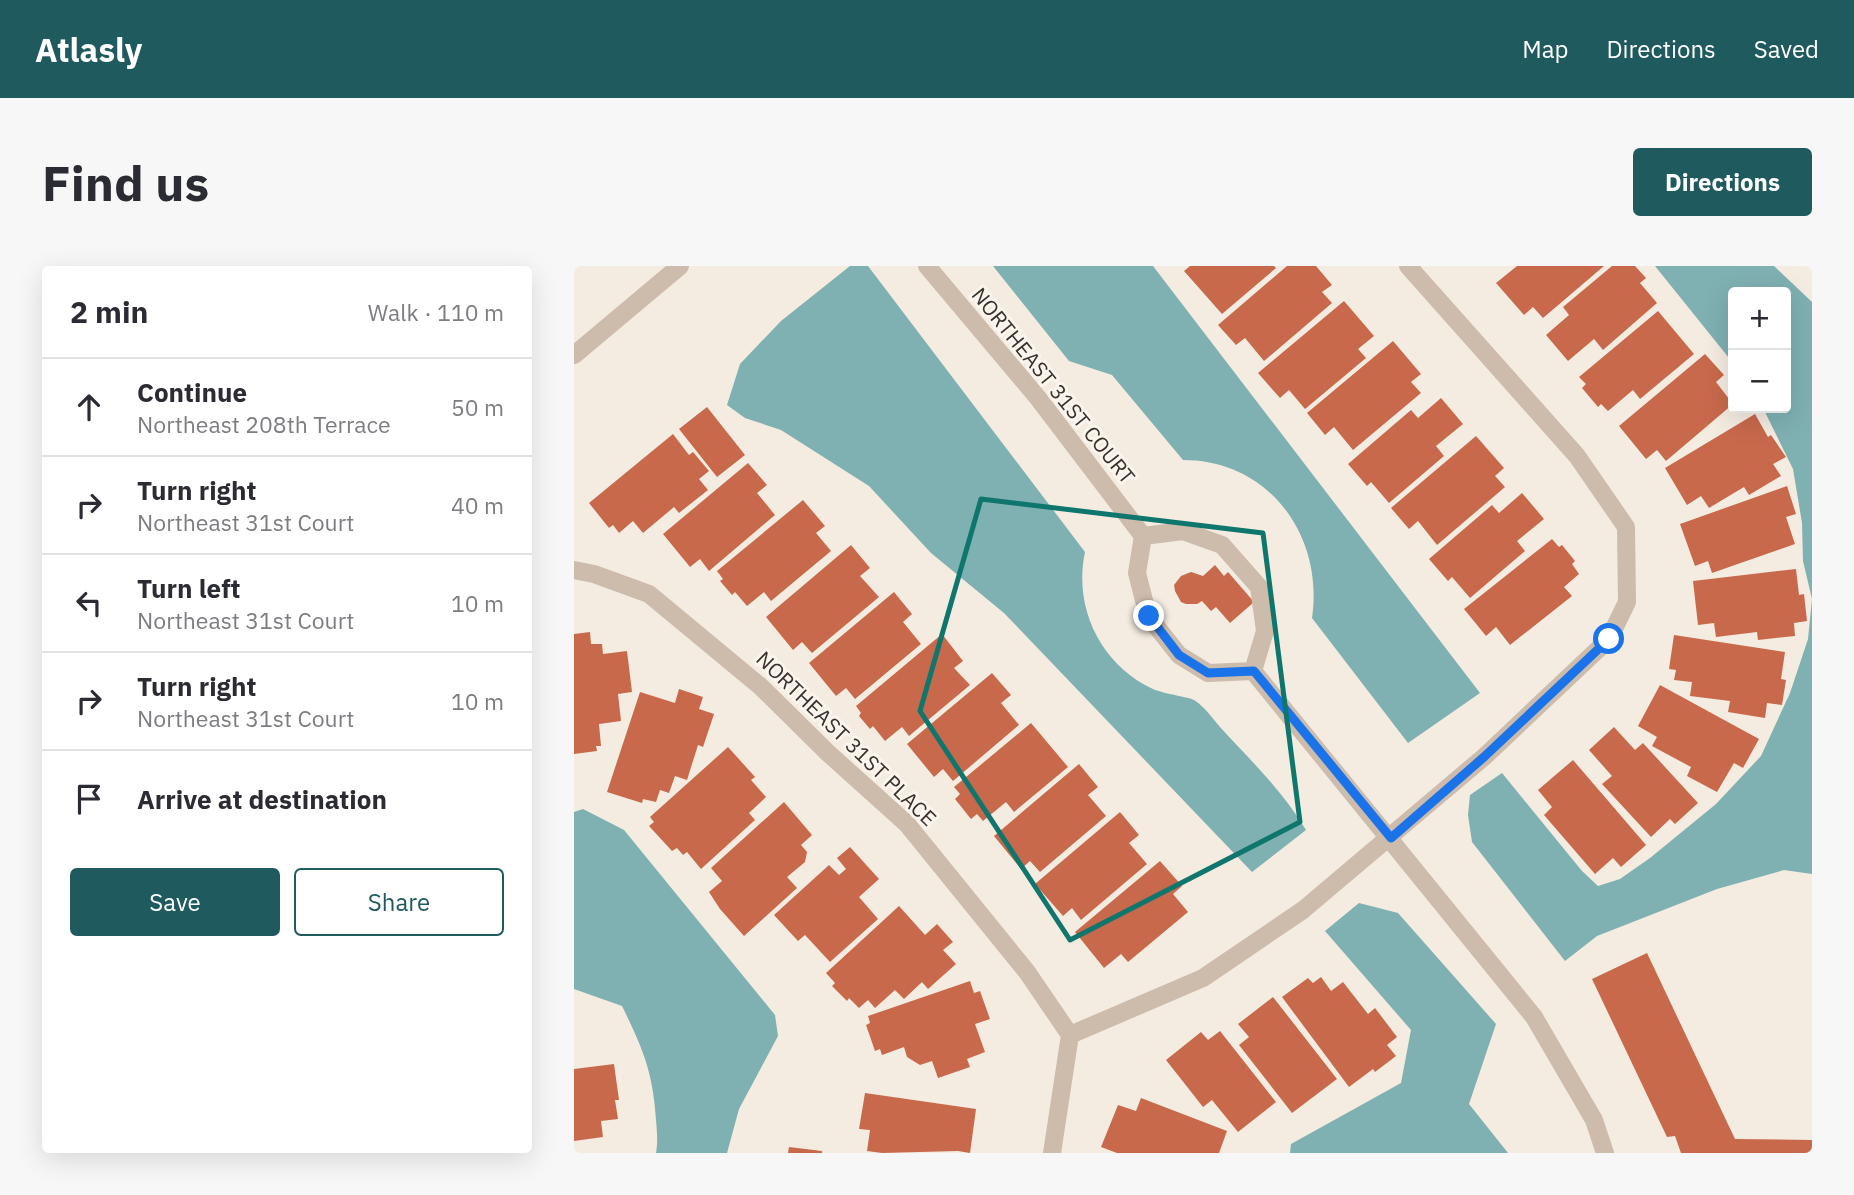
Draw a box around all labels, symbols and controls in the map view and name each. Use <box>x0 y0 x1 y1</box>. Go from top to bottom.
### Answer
text: Atlasly <box>35 28 142 71</box>
text: Map <box>1522 33 1568 65</box>
text: Directions <box>1606 33 1716 65</box>
text: Saved <box>1754 33 1819 65</box>
button: Directions <box>1633 148 1812 216</box>
text: Find us <box>42 151 209 214</box>
street label: NORTHEAST 31ST COURT <box>966 281 1142 489</box>
map controls <box>1728 287 1791 413</box>
button: + <box>1728 287 1791 350</box>
text: 2 min <box>70 292 148 331</box>
text: Walk · 110 m <box>368 297 504 327</box>
button: − <box>1728 350 1791 413</box>
text: Continue <box>137 375 247 409</box>
icon: ahead <box>70 388 108 426</box>
text: 50 m <box>451 392 504 422</box>
text: Northeast 208th Terrace <box>137 409 391 439</box>
text: Turn right <box>137 473 256 507</box>
icon: right <box>70 486 108 524</box>
text: 40 m <box>451 490 504 520</box>
text: Northeast 31st Court <box>137 507 354 537</box>
text: Turn left <box>137 571 240 605</box>
icon: left <box>70 584 108 622</box>
text: 10 m <box>451 588 504 618</box>
route end <box>1133 600 1164 631</box>
text: Northeast 31st Court <box>137 605 354 635</box>
route start <box>1593 623 1624 654</box>
street label: NORTHEAST 31ST PLACE <box>751 645 943 832</box>
text: Turn right <box>137 669 256 703</box>
icon: right <box>70 682 108 720</box>
text: 10 m <box>451 686 504 716</box>
text: Northeast 31st Court <box>137 703 354 733</box>
icon: arrive <box>70 780 108 818</box>
text: Arrive at destination <box>137 782 387 816</box>
button: Save <box>70 868 280 936</box>
button: Share <box>294 868 504 936</box>

